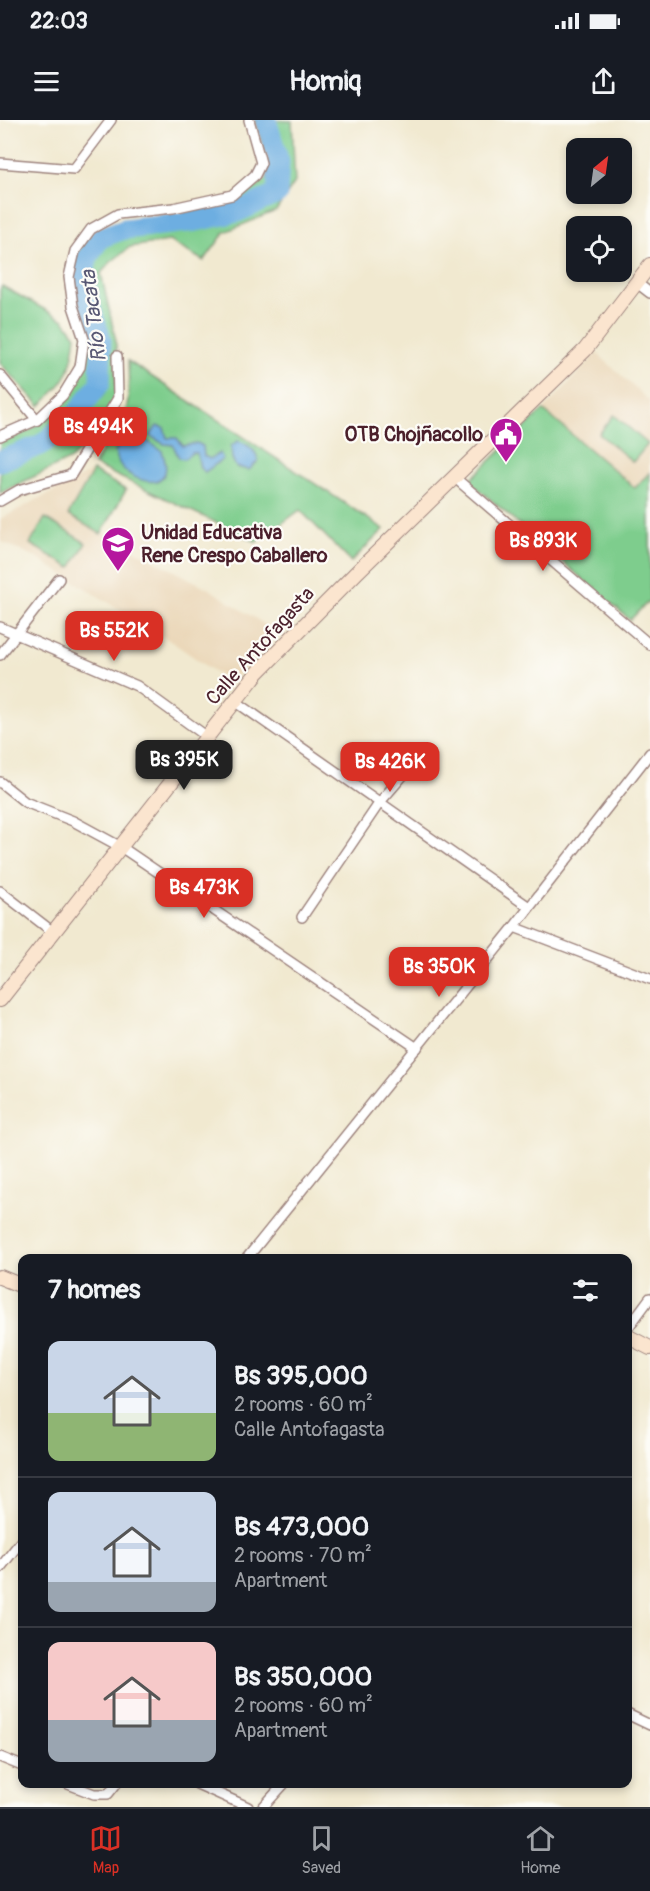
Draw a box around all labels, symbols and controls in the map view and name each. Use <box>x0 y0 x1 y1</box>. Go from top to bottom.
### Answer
text: 22:03 <box>30 7 88 35</box>
icon: menu <box>30 65 63 98</box>
text: Homiq <box>289 65 361 98</box>
icon: share <box>587 65 620 98</box>
north arrow <box>566 138 632 204</box>
map controls <box>566 138 632 282</box>
button: locate <box>566 216 632 282</box>
water label: Río Tacata <box>75 267 113 363</box>
pin: Bs 494K <box>43 407 153 458</box>
text: Bs 494K <box>63 414 133 439</box>
public building icon: OTB Chojñacollo <box>488 416 524 463</box>
place label: OTB Chojñacollo <box>345 422 483 447</box>
place label: Unidad Educativa Rene Crespo Caballero <box>141 520 328 568</box>
pin: Bs 893K <box>488 521 598 572</box>
school or university icon: Unidad Educativa Rene Crespo Caballero <box>100 525 136 572</box>
text: Bs 893K <box>509 528 577 553</box>
street label: Calle Antofagasta <box>200 582 320 710</box>
pin: Bs 552K <box>59 611 169 662</box>
text: Bs 552K <box>79 618 149 643</box>
pin: Bs 395K <box>129 740 239 791</box>
pin: Bs 426K <box>335 742 445 793</box>
text: Bs 395K <box>150 747 218 772</box>
text: Bs 426K <box>354 749 426 774</box>
pin: Bs 473K <box>149 868 259 919</box>
text: Bs 473K <box>169 875 239 900</box>
pin: Bs 350K <box>384 947 494 998</box>
text: Bs 350K <box>403 954 475 979</box>
text: 7 homes <box>48 1274 140 1306</box>
icon: filters <box>569 1274 602 1307</box>
text: Bs 395,000 <box>234 1360 368 1392</box>
icon: home <box>96 1365 168 1437</box>
text: 2 rooms · 60 m² <box>234 1392 373 1417</box>
text: Calle Antofagasta <box>234 1417 385 1442</box>
text: Bs 473,000 <box>234 1511 369 1543</box>
icon: home <box>96 1516 168 1588</box>
text: 2 rooms · 70 m² <box>234 1543 372 1568</box>
text: Apartment <box>234 1568 327 1593</box>
text: Bs 350,000 <box>234 1661 372 1693</box>
icon: home <box>96 1666 168 1738</box>
text: 2 rooms · 60 m² <box>234 1693 373 1718</box>
text: Apartment <box>234 1718 327 1743</box>
tab: Map <box>89 1822 122 1878</box>
tab: Saved <box>301 1822 341 1878</box>
tab: Home <box>520 1822 561 1878</box>

